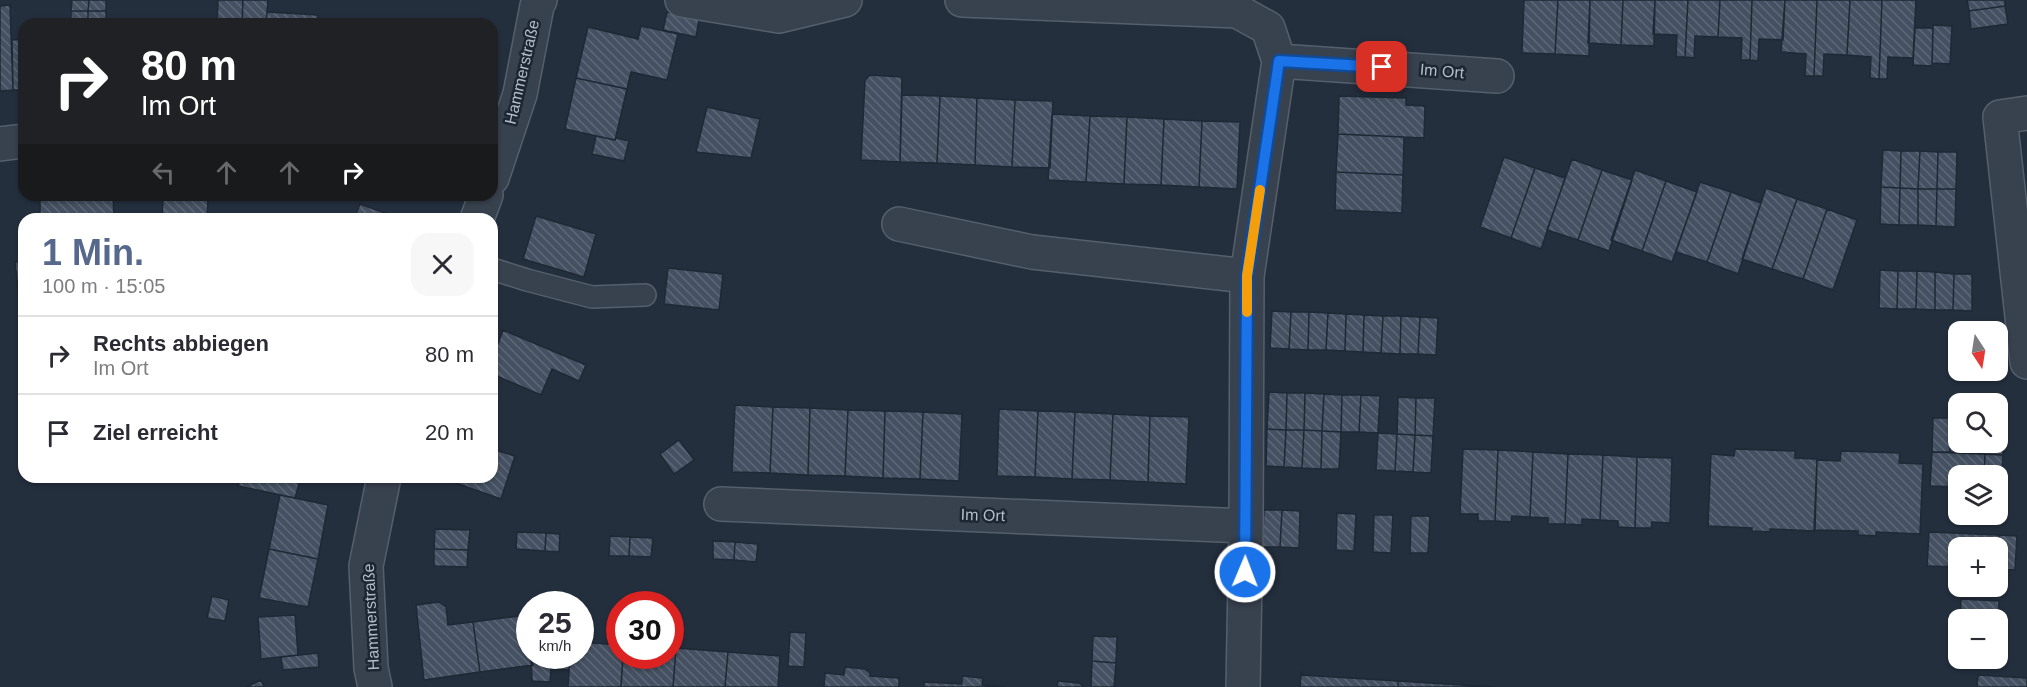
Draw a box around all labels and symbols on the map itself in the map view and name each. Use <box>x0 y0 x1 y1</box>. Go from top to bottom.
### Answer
street label: Hammerstraße <box>502 18 542 126</box>
pin <box>1356 41 1407 92</box>
street label: Im Ort <box>1419 61 1465 81</box>
north arrow <box>1948 321 2008 381</box>
street label: Im Ort <box>960 506 1006 524</box>
position arrow <box>1213 540 1277 604</box>
street label: Hammerstraße <box>360 563 382 671</box>
speed limit sign: 30 <box>606 591 684 669</box>

